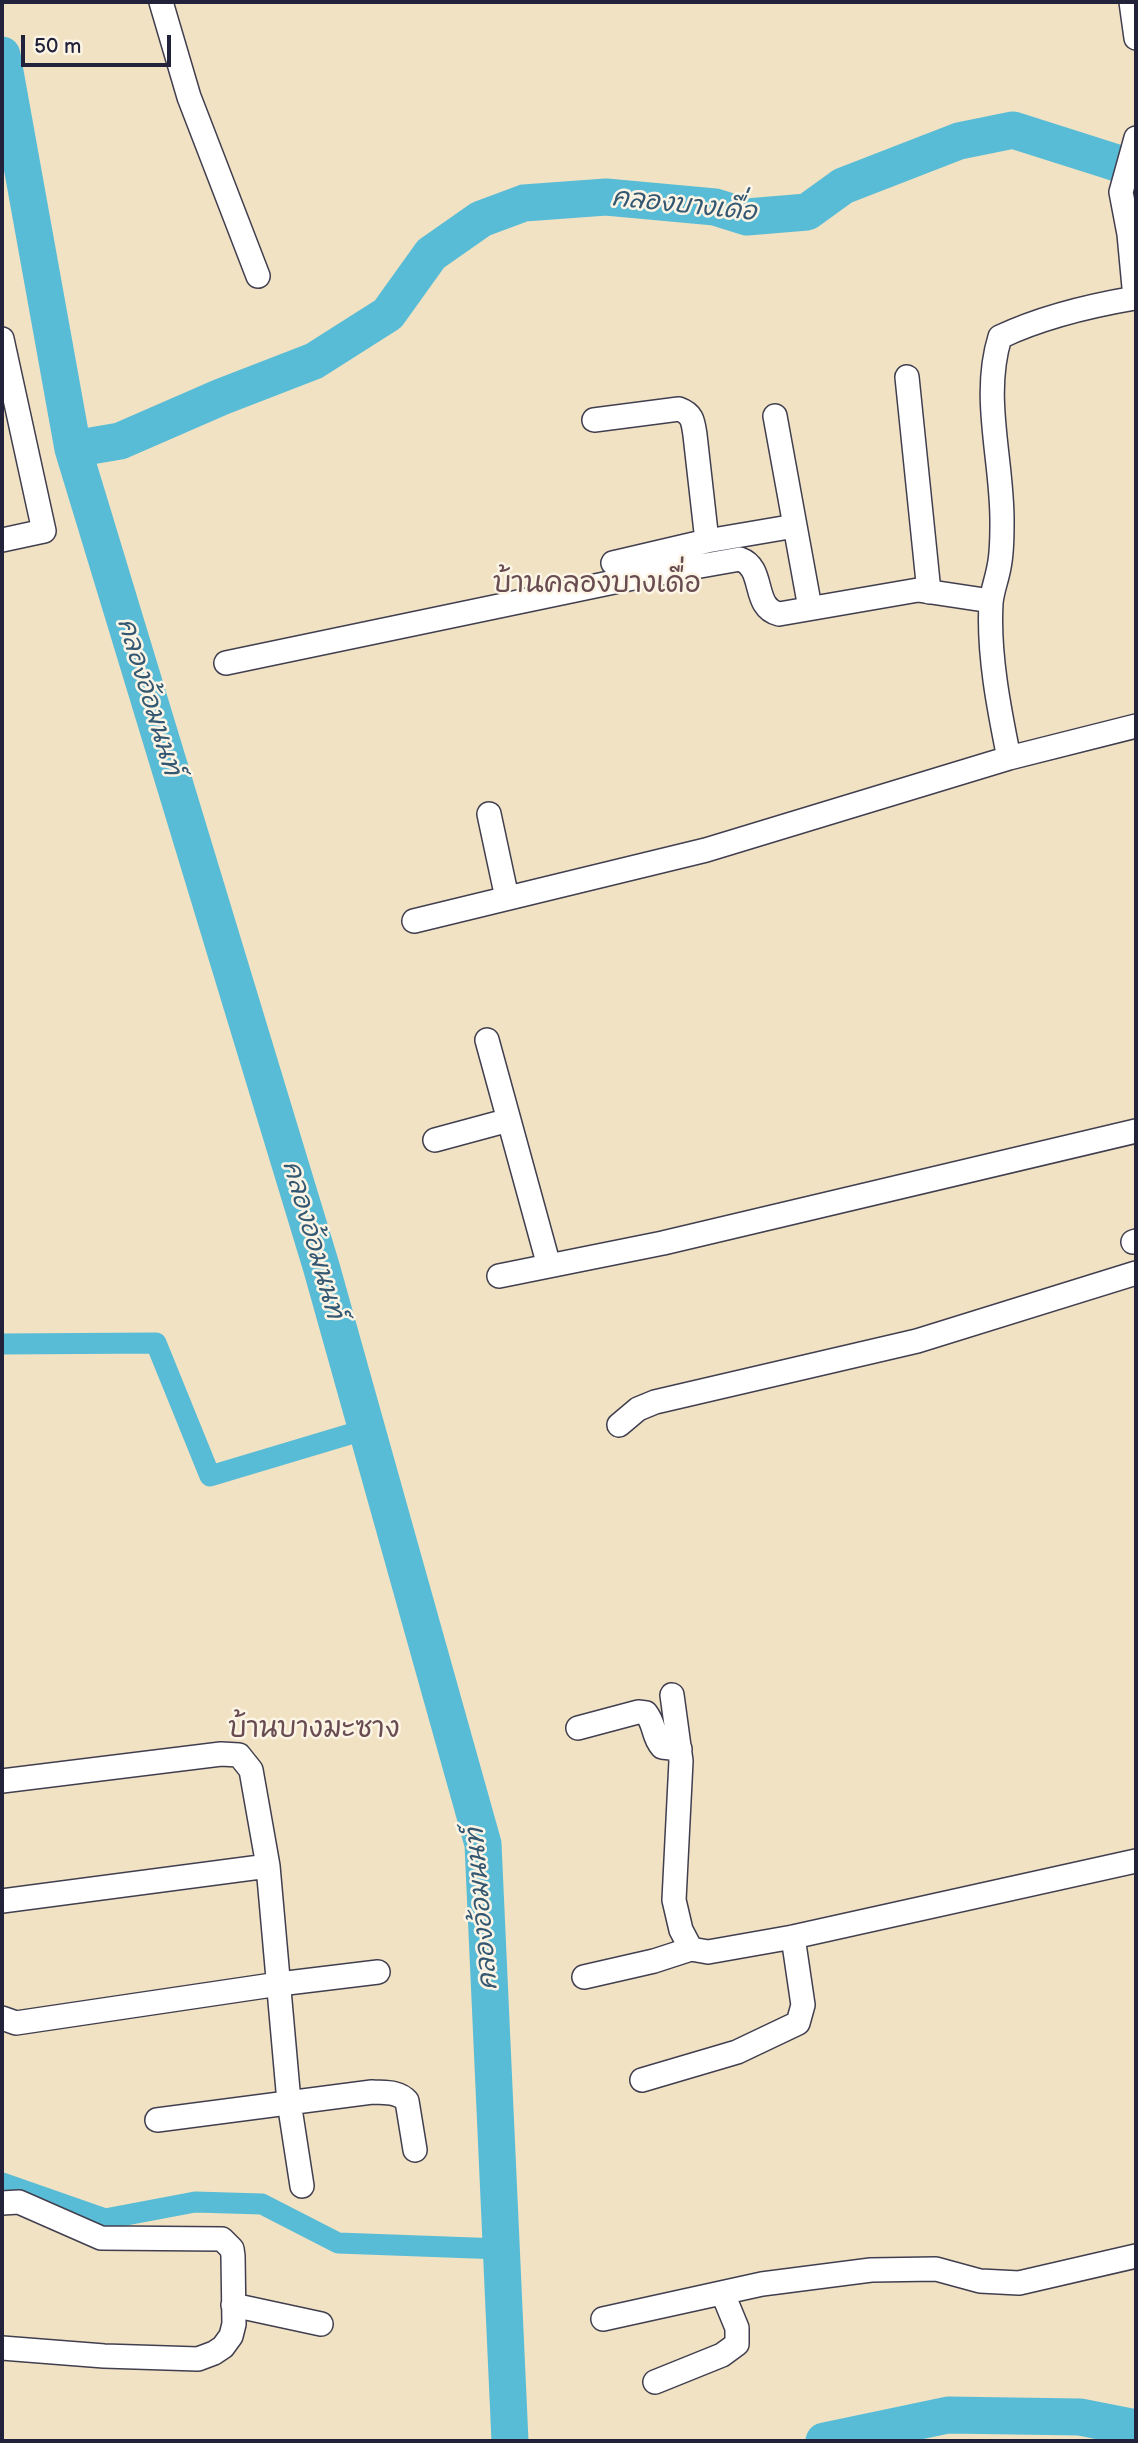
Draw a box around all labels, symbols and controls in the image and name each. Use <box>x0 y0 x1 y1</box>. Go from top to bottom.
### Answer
scale bar <box>24 21 175 65</box>
text: 50 m <box>34 34 81 59</box>
water label: คลองบางเดื่อ <box>610 183 758 229</box>
district label: บ้านคลองบางเดื่อ <box>493 568 701 602</box>
water label: คลองอ้อมนนท์ <box>109 615 187 779</box>
water label: คลองอ้อมนนท์ <box>275 1158 349 1322</box>
district label: บ้านบางมะซาง <box>228 1713 400 1747</box>
water label: คลองอ้อมนนท์ <box>460 1827 506 1991</box>

